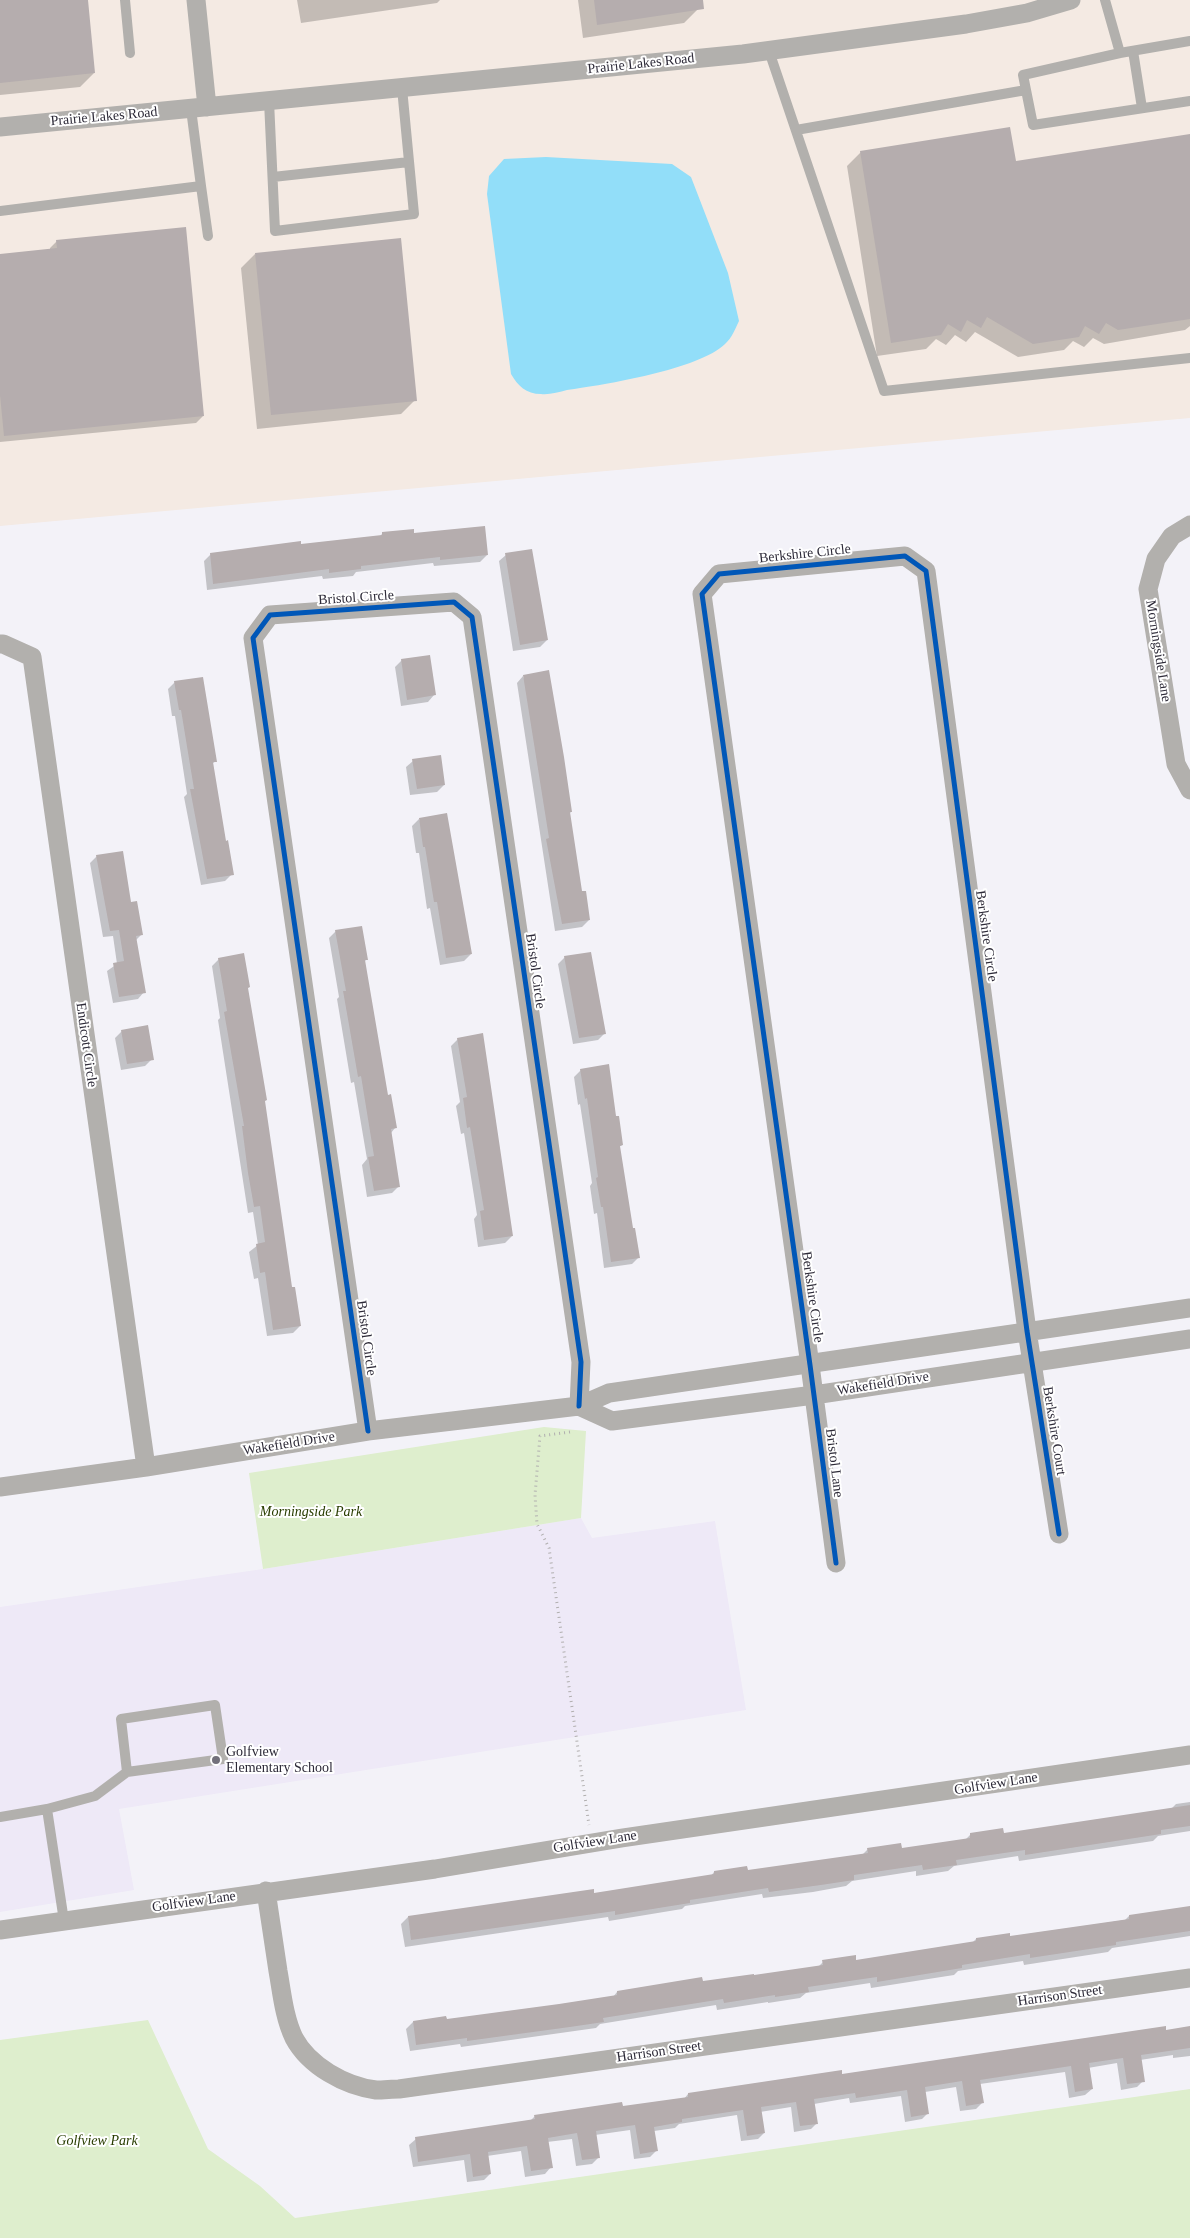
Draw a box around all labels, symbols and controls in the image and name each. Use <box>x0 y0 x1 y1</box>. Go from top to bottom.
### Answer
street label: Prairie Lakes Road <box>587 50 695 78</box>
street label: Prairie Lakes Road <box>50 104 158 130</box>
street label: Berkshire Circle <box>758 541 852 567</box>
street label: Bristol Circle <box>318 587 394 609</box>
street label: Morningside Lane <box>1142 599 1174 703</box>
street label: Berkshire Circle <box>971 889 1001 983</box>
street label: Bristol Circle <box>521 932 549 1010</box>
street label: Endicott Circle <box>72 1002 100 1088</box>
street label: Berkshire Circle <box>797 1250 827 1344</box>
street label: Bristol Circle <box>352 1299 380 1377</box>
street label: Wakefield Drive <box>836 1368 930 1400</box>
street label: Berkshire Court <box>1039 1385 1069 1477</box>
street label: Bristol Lane <box>821 1427 847 1499</box>
street label: Wakefield Drive <box>242 1428 336 1460</box>
park label: Morningside Park <box>260 1504 362 1520</box>
place label: Golfview Elementary School <box>226 1744 333 1776</box>
marker: Golfview Elementary School <box>210 1754 222 1766</box>
street label: Golfview Lane <box>953 1769 1039 1799</box>
street label: Golfview Lane <box>552 1827 638 1857</box>
street label: Golfview Lane <box>151 1888 237 1916</box>
street label: Harrison Street <box>1017 1982 1103 2010</box>
street label: Harrison Street <box>616 2038 702 2066</box>
park label: Golfview Park <box>56 2133 138 2149</box>

